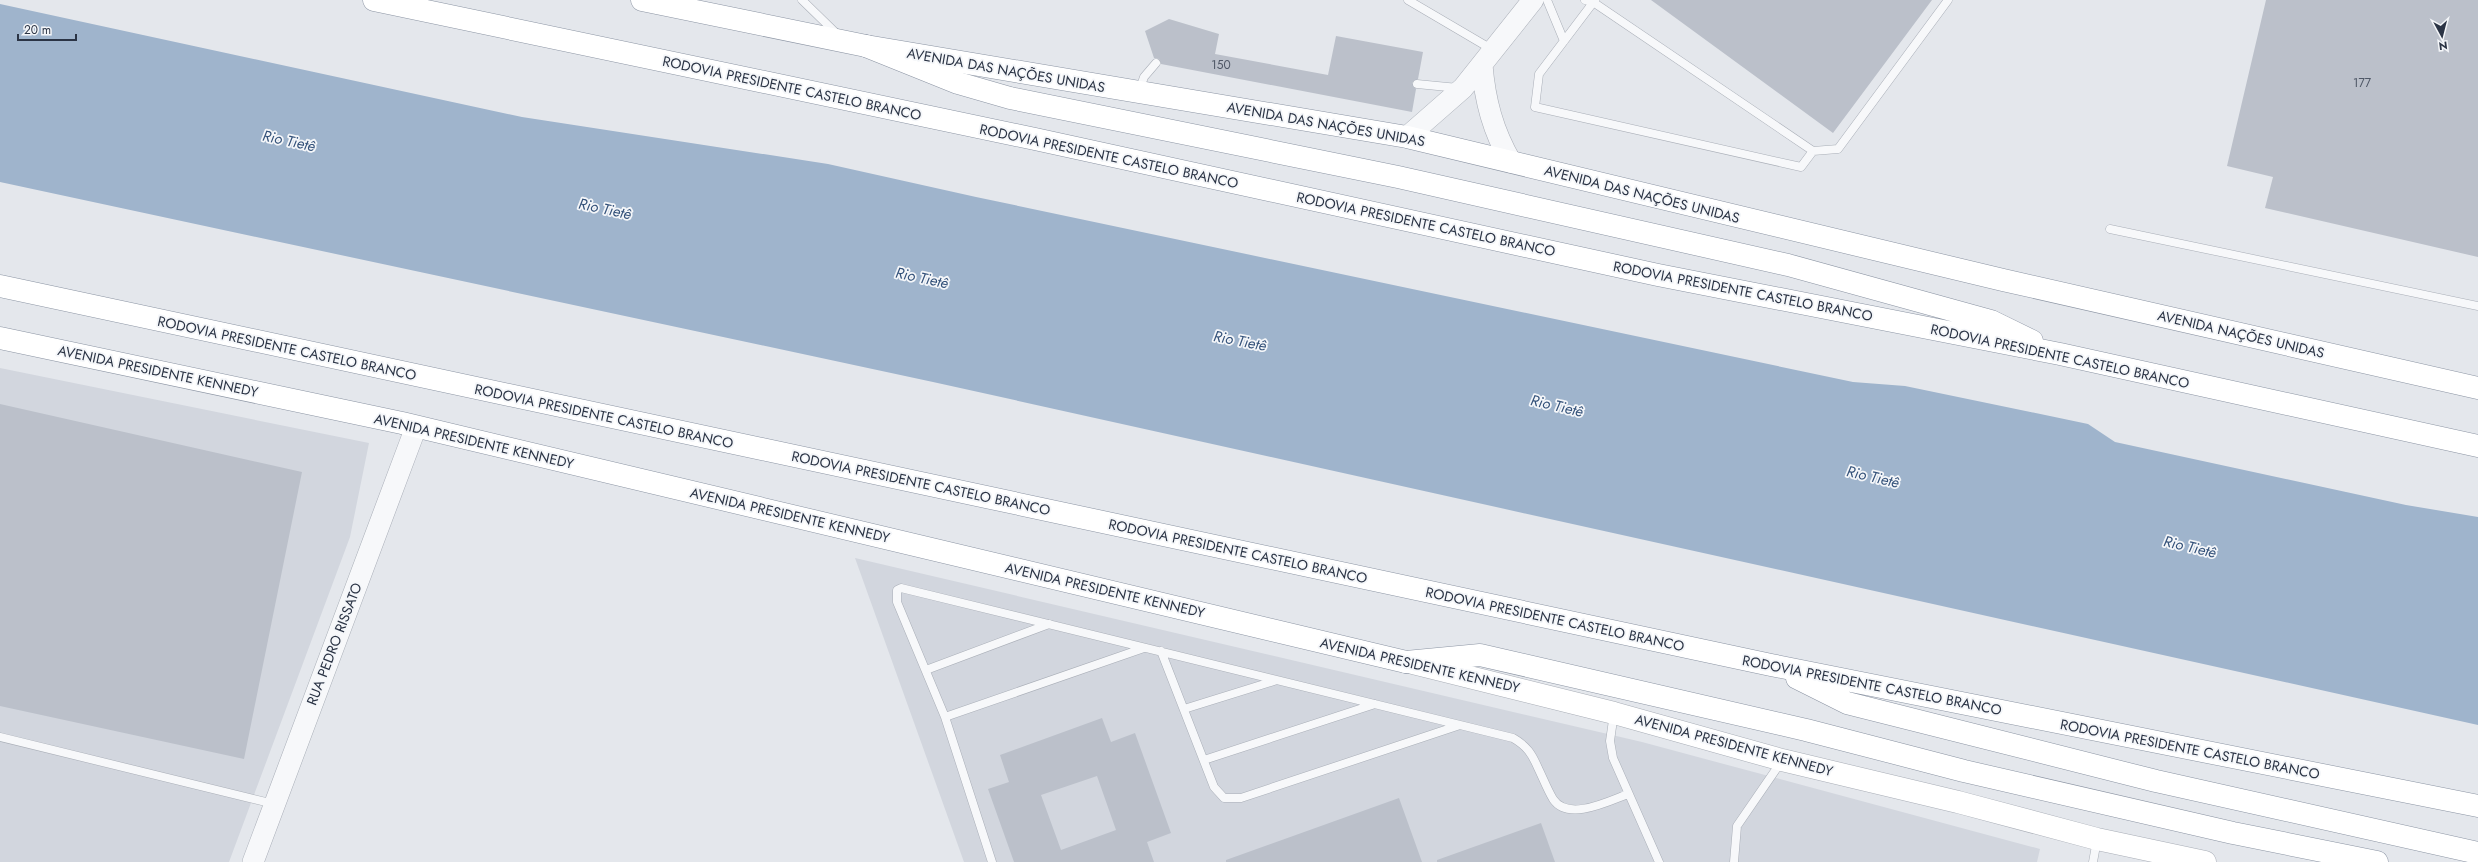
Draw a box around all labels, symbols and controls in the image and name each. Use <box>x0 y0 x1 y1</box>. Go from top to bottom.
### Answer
scale bar <box>18 16 76 42</box>
north arrow <box>2422 16 2462 56</box>
text: 20 m <box>24 21 51 39</box>
text: N <box>2438 37 2449 54</box>
street label: AVENIDA DAS NAÇÕES UNIDAS <box>905 43 1107 97</box>
street label: RODOVIA PRESIDENTE CASTELO BRANCO <box>661 51 923 125</box>
house number: 150 <box>1211 56 1231 74</box>
house number: 177 <box>2353 74 2372 92</box>
street label: AVENIDA DAS NAÇÕES UNIDAS <box>1225 97 1427 151</box>
street label: RODOVIA PRESIDENTE CASTELO BRANCO <box>978 119 1240 193</box>
water label: Rio Tietê <box>261 125 318 157</box>
street label: AVENIDA DAS NAÇÕES UNIDAS <box>1542 160 1742 228</box>
street label: RODOVIA PRESIDENTE CASTELO BRANCO <box>1295 187 1557 261</box>
water label: Rio Tietê <box>577 193 634 225</box>
street label: RODOVIA PRESIDENTE CASTELO BRANCO <box>1612 256 1874 326</box>
water label: Rio Tietê <box>894 262 951 294</box>
street label: AVENIDA NAÇÕES UNIDAS <box>2156 305 2327 363</box>
street label: RODOVIA PRESIDENTE CASTELO BRANCO <box>156 311 418 385</box>
street label: RODOVIA PRESIDENTE CASTELO BRANCO <box>1929 319 2191 393</box>
water label: Rio Tietê <box>1212 325 1269 357</box>
street label: AVENIDA PRESIDENTE KENNEDY <box>56 340 260 402</box>
street label: RODOVIA PRESIDENTE CASTELO BRANCO <box>473 379 735 453</box>
water label: Rio Tietê <box>1528 389 1586 423</box>
street label: AVENIDA PRESIDENTE KENNEDY <box>372 408 576 474</box>
street label: RODOVIA PRESIDENTE CASTELO BRANCO <box>790 446 1052 520</box>
water label: Rio Tietê <box>1844 460 1902 494</box>
street label: AVENIDA PRESIDENTE KENNEDY <box>688 482 892 548</box>
street label: RODOVIA PRESIDENTE CASTELO BRANCO <box>1107 514 1369 588</box>
water label: Rio Tietê <box>2161 530 2219 564</box>
street label: AVENIDA PRESIDENTE KENNEDY <box>1003 557 1207 623</box>
street label: RUA PEDRO RISSATO <box>301 580 367 708</box>
street label: RODOVIA PRESIDENTE CASTELO BRANCO <box>1424 582 1686 656</box>
street label: AVENIDA PRESIDENTE KENNEDY <box>1318 632 1522 698</box>
street label: RODOVIA PRESIDENTE CASTELO BRANCO <box>1741 650 2003 720</box>
street label: AVENIDA PRESIDENTE KENNEDY <box>1633 709 1835 781</box>
street label: RODOVIA PRESIDENTE CASTELO BRANCO <box>2059 714 2321 784</box>

